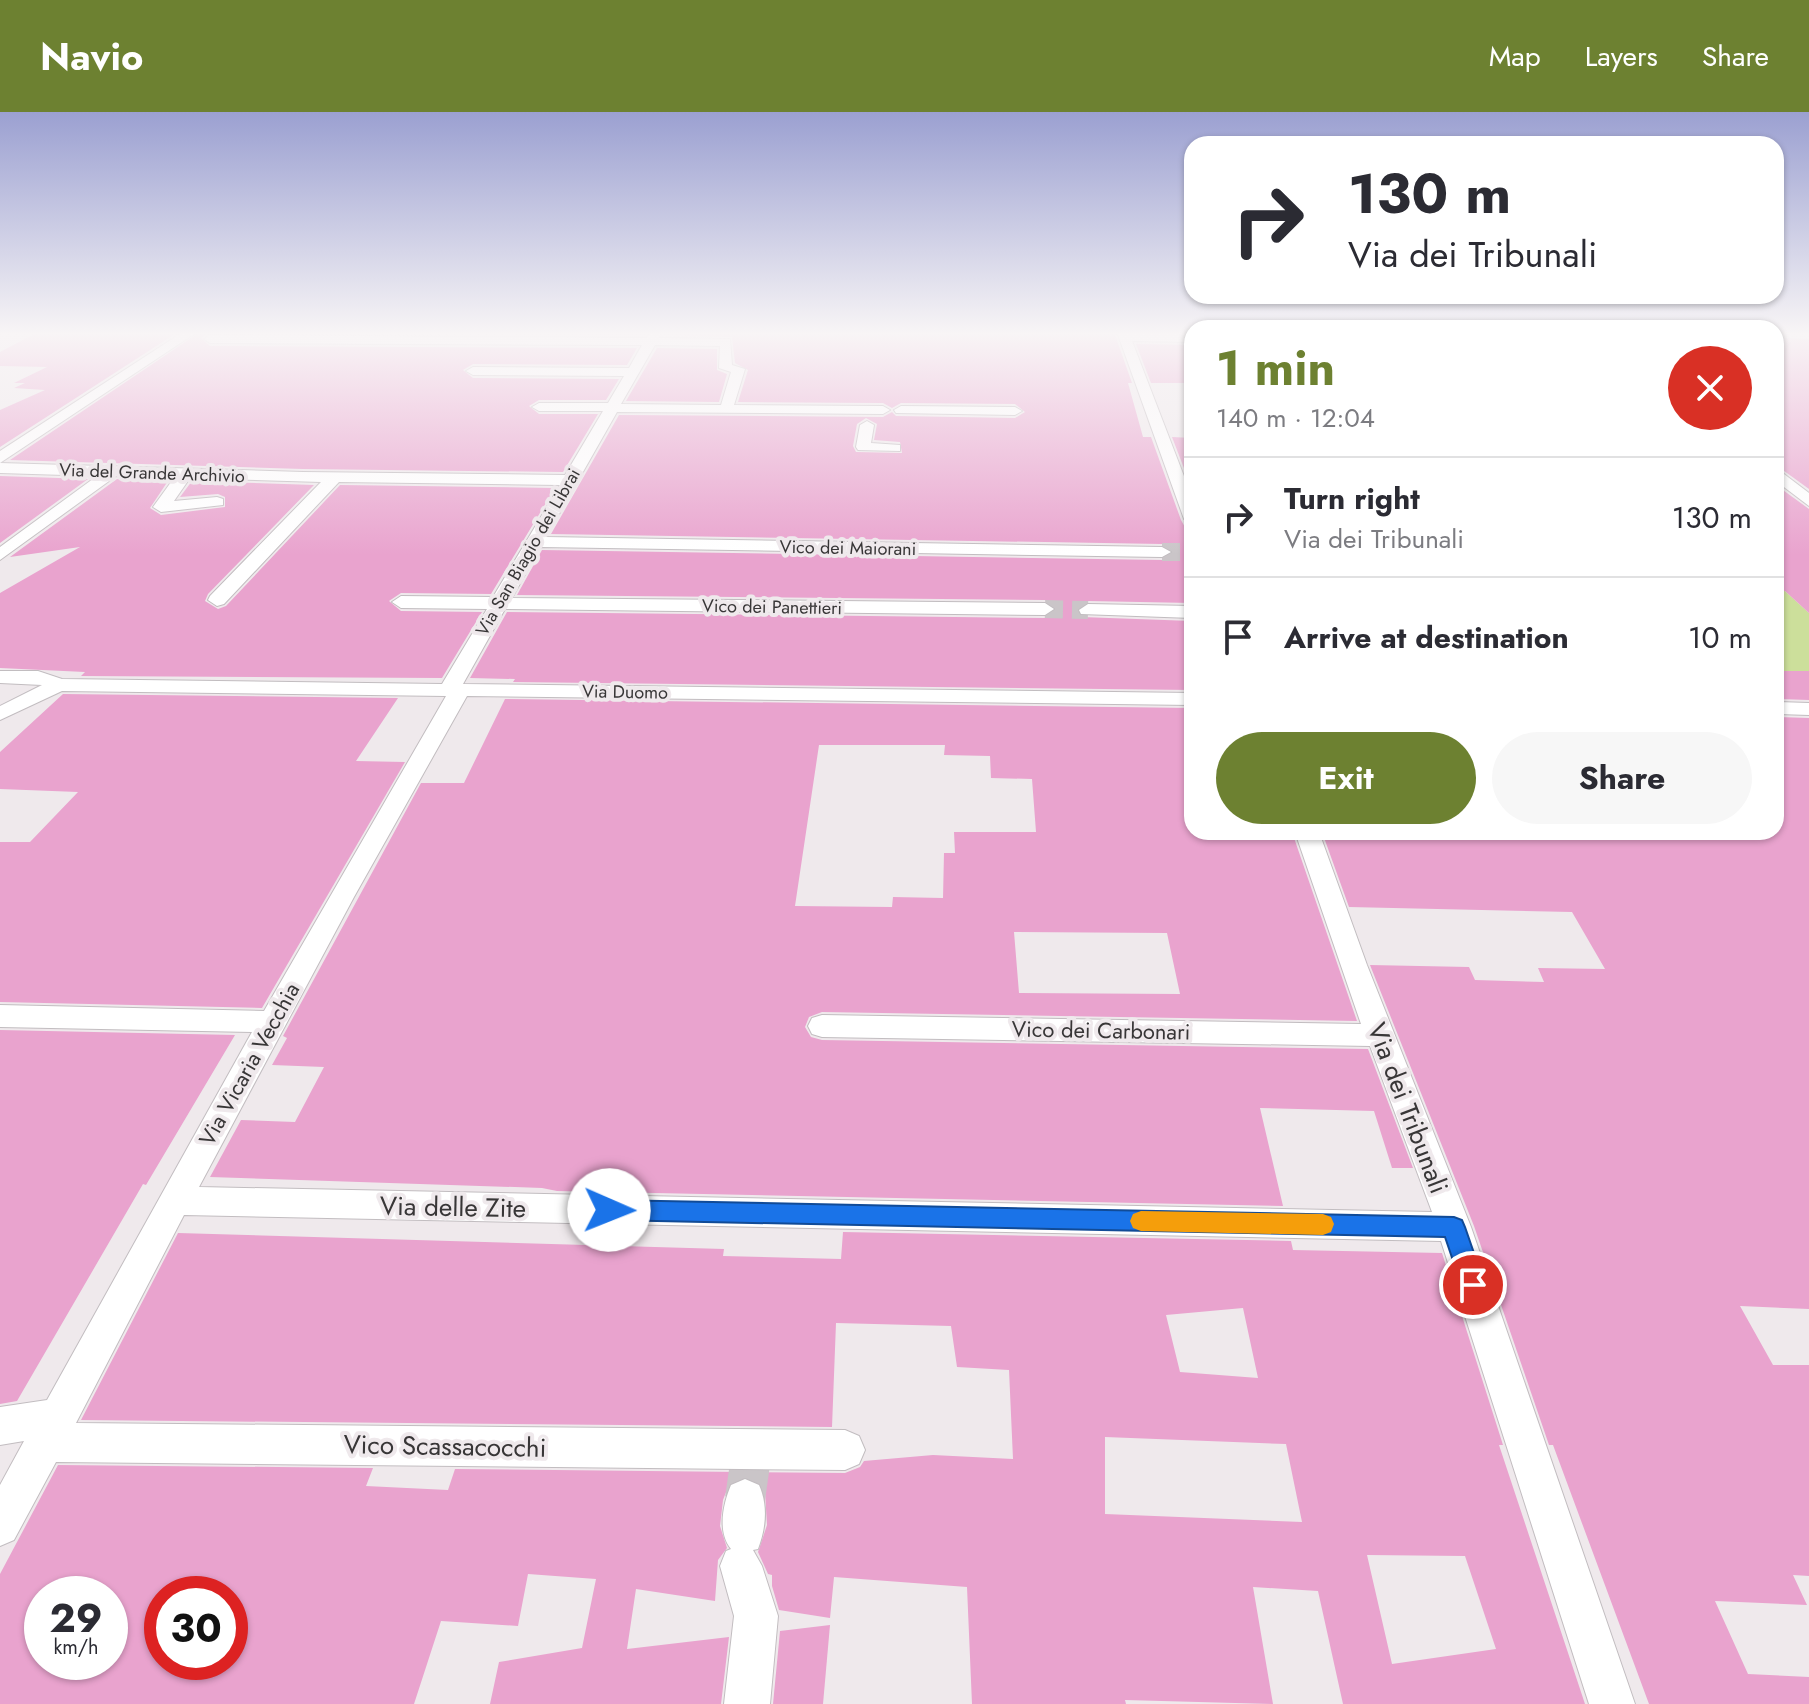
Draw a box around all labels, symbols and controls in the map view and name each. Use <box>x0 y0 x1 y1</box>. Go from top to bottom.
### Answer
text: Navio <box>40 29 143 84</box>
text: Map <box>1489 36 1541 77</box>
text: Layers <box>1585 36 1658 77</box>
text: Share <box>1702 36 1769 77</box>
text: 130 m <box>1348 153 1511 234</box>
icon: right <box>1216 168 1320 272</box>
text: Via dei Tribunali <box>1348 228 1597 280</box>
text: 1 min <box>1216 334 1335 403</box>
button: close <box>1668 346 1752 430</box>
text: 140 m · 12:04 <box>1216 399 1375 437</box>
street label: Via del Grande Archivio <box>59 457 245 489</box>
street label: Via San Biagio dei Librai <box>469 463 587 641</box>
text: Turn right <box>1284 477 1420 520</box>
icon: right <box>1216 495 1260 539</box>
text: 130 m <box>1672 496 1752 539</box>
text: Via dei Tribunali <box>1284 520 1464 558</box>
street label: Vico dei Maiorani <box>779 534 917 562</box>
street label: Vico dei Panettieri <box>702 593 842 621</box>
icon: arrive <box>1216 615 1260 659</box>
text: Arrive at destination <box>1284 616 1569 659</box>
text: 10 m <box>1688 616 1752 659</box>
street label: Via Duomo <box>582 678 668 706</box>
button: Exit <box>1216 732 1476 824</box>
button: Share <box>1492 732 1752 824</box>
street label: Via Vicaria Vecchia <box>191 977 307 1151</box>
street label: Vico dei Carbonari <box>1011 1012 1191 1048</box>
street label: Via dei Tribunali <box>1358 1017 1458 1199</box>
position arrow <box>567 1168 651 1252</box>
street label: Via delle Zite <box>380 1187 526 1227</box>
pin <box>1439 1251 1507 1319</box>
icon: arrive <box>1451 1263 1495 1307</box>
street label: Vico Scassacocchi <box>343 1425 547 1467</box>
speed limit sign: 30 <box>144 1576 248 1680</box>
text: 29 <box>50 1589 103 1647</box>
text: km/h <box>53 1633 99 1662</box>

